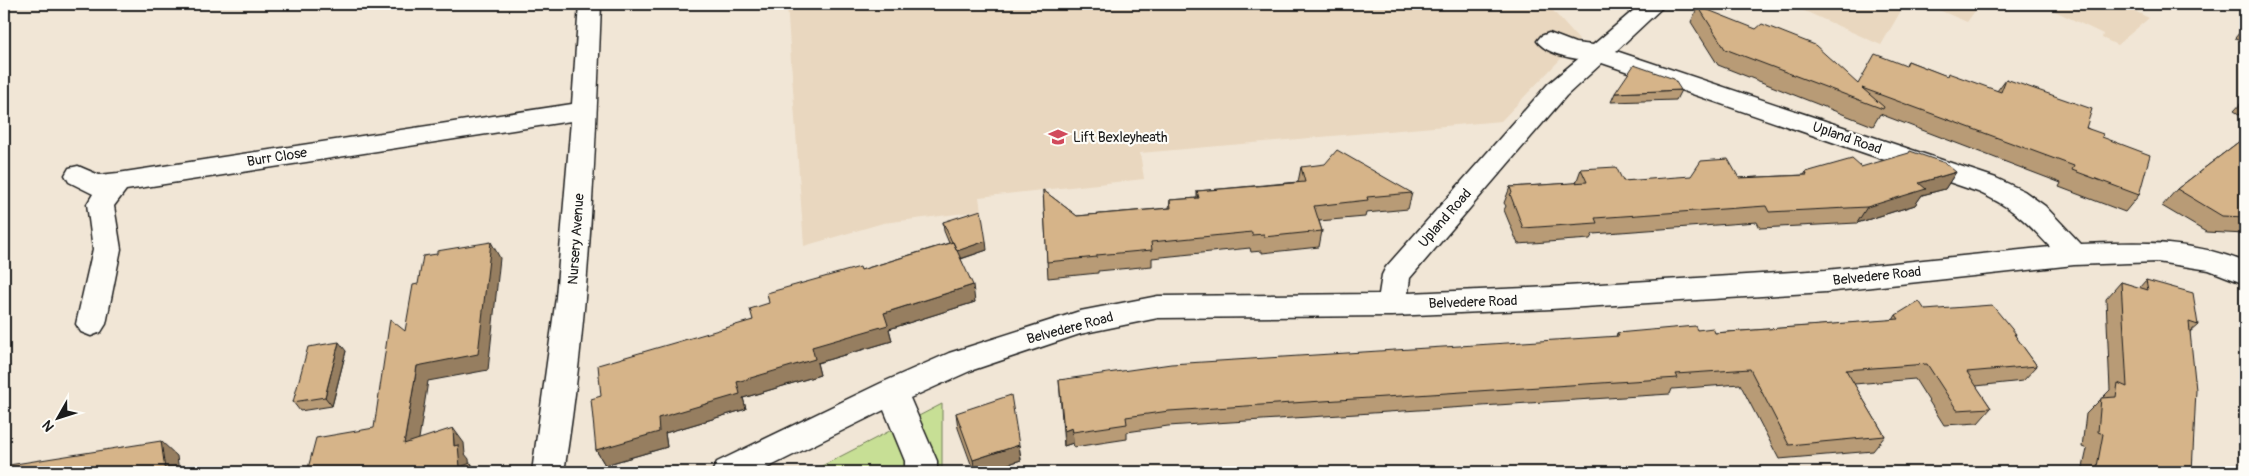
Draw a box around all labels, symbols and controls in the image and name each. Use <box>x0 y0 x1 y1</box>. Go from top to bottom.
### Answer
street label: Upland Road <box>1810 118 1884 158</box>
school or university icon: Lift Bexleyheath <box>1047 126 1069 148</box>
place label: Lift Bexleyheath <box>1073 129 1168 146</box>
street label: Burr Close <box>246 144 308 170</box>
street label: Upland Road <box>1415 185 1475 251</box>
street label: Nursery Avenue <box>564 193 588 285</box>
street label: Belvedere Road <box>1832 263 1922 289</box>
street label: Belvedere Road <box>1428 292 1518 312</box>
street label: Belvedere Road <box>1025 308 1115 348</box>
north arrow <box>32 394 82 444</box>
text: N <box>39 417 58 435</box>

